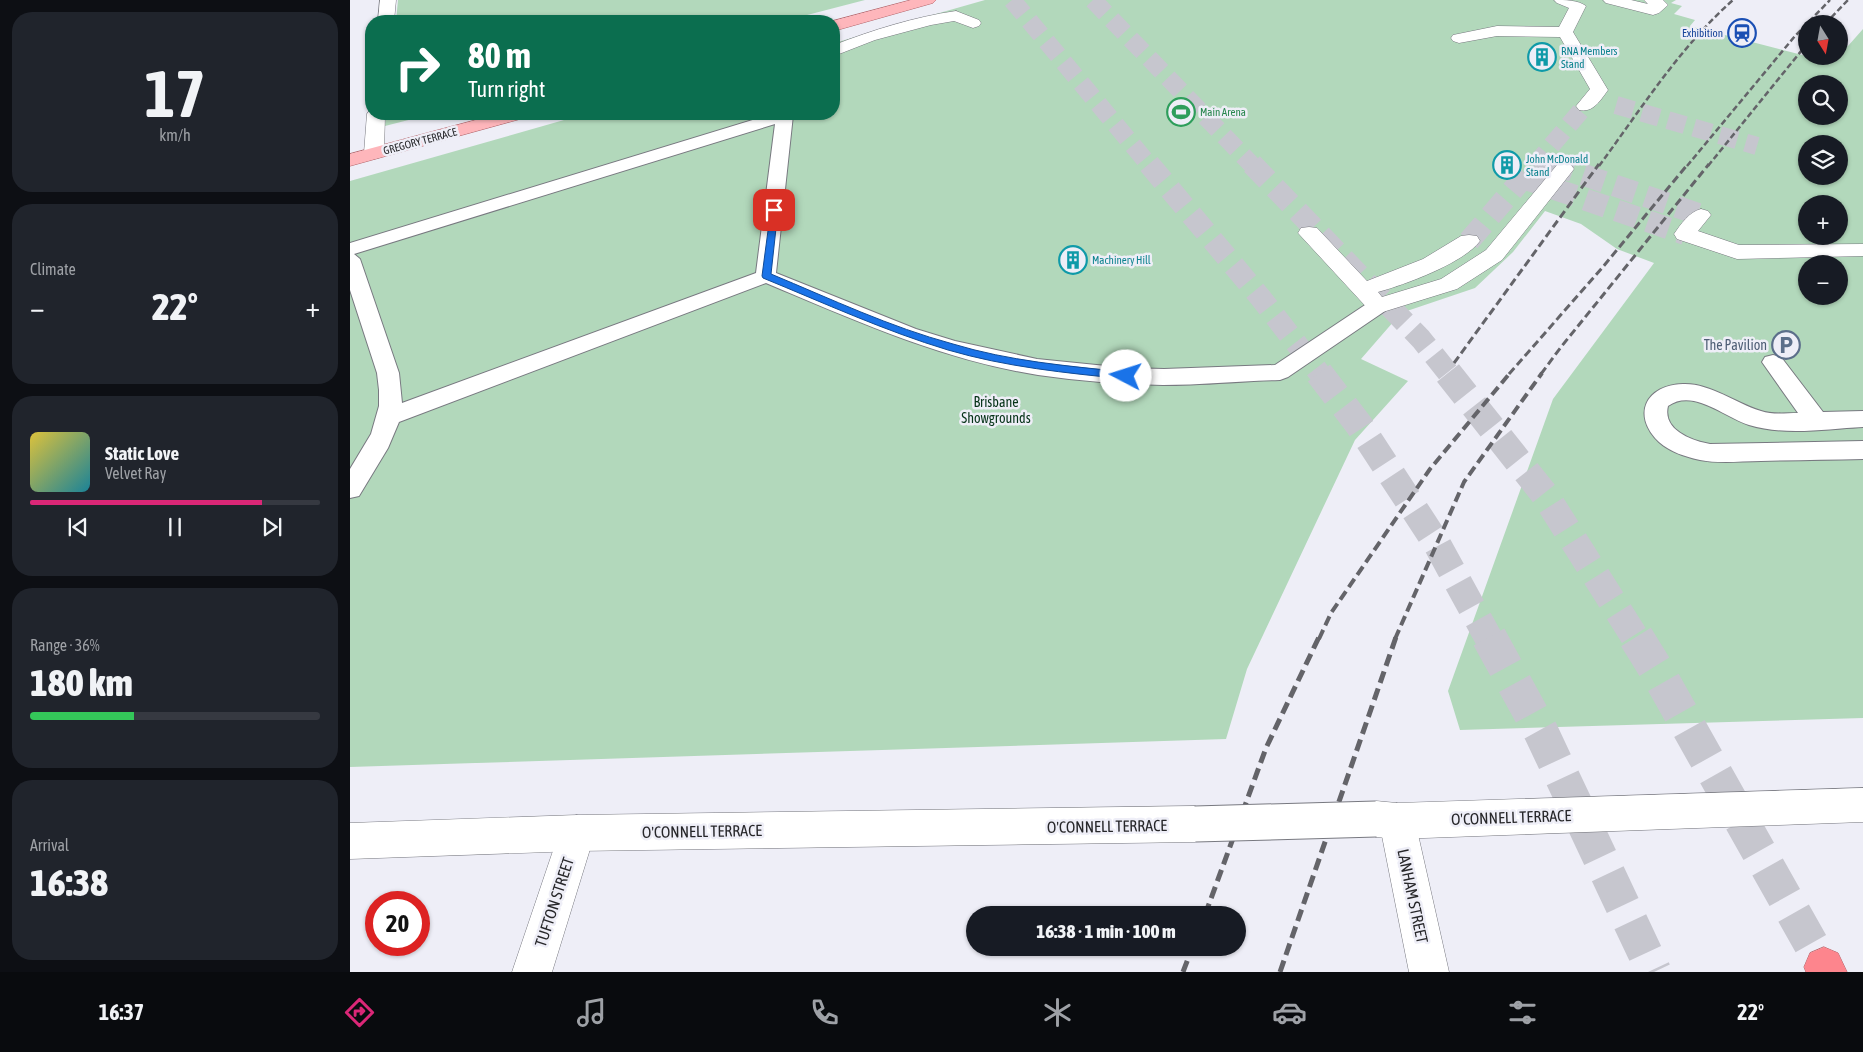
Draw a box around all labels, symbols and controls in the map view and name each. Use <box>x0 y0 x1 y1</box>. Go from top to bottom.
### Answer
north arrow <box>1798 15 1848 65</box>
map controls <box>1798 15 1848 305</box>
station icon: Exhibition <box>1727 18 1757 48</box>
place label: Exhibition <box>1682 27 1723 39</box>
icon: right <box>385 35 450 100</box>
text: 80 m <box>468 35 531 75</box>
building icon: RNA Members Stand <box>1527 42 1557 72</box>
place label: RNA Members Stand <box>1561 45 1618 70</box>
text: 17 <box>144 56 206 131</box>
button: search <box>1798 75 1848 125</box>
text: Turn right <box>468 76 545 102</box>
sports icon: Main Arena <box>1166 97 1196 127</box>
place label: Main Arena <box>1200 106 1246 118</box>
street label: GREGORY TERRACE <box>382 125 458 157</box>
text: km/h <box>159 126 191 144</box>
button: layers <box>1798 135 1848 185</box>
building icon: John McDonald Stand <box>1492 150 1522 180</box>
place label: John McDonald Stand <box>1526 153 1588 178</box>
pin <box>753 189 795 231</box>
button: + <box>1798 195 1848 245</box>
icon: arrive <box>760 196 788 224</box>
building icon: Machinery Hill <box>1058 245 1088 275</box>
place label: Machinery Hill <box>1092 254 1151 266</box>
button: − <box>1798 255 1848 305</box>
text: Climate <box>30 260 76 278</box>
text: 22° <box>152 285 198 328</box>
text: − <box>30 291 45 323</box>
text: + <box>305 291 320 323</box>
parking icon: The Pavilion <box>1771 330 1801 360</box>
place label: The Pavilion <box>1704 337 1767 353</box>
position arrow <box>1099 349 1151 401</box>
park label: Brisbane Showgrounds <box>961 394 1031 426</box>
text: Static Love <box>105 442 179 464</box>
text: Velvet Ray <box>105 464 166 482</box>
icon: previous <box>64 513 92 541</box>
icon: pause <box>161 513 189 541</box>
icon: next <box>258 513 286 541</box>
text: Range · 36% <box>30 636 100 654</box>
text: 180 km <box>30 661 133 704</box>
street label: O'CONNELL TERRACE <box>1451 806 1572 828</box>
street label: O'CONNELL TERRACE <box>1047 816 1167 836</box>
street label: O'CONNELL TERRACE <box>642 821 762 841</box>
text: Arrival <box>30 836 69 854</box>
street label: LANHAM STREET <box>1394 847 1432 945</box>
street label: TUFTON STREET <box>531 855 577 949</box>
text: 16:38 <box>30 861 108 904</box>
speed limit sign: 20 <box>365 891 430 956</box>
text: 16:38 · 1 min · 100 m <box>1036 920 1176 942</box>
icon: directions <box>342 995 377 1030</box>
icon: music <box>574 995 609 1030</box>
icon: phone <box>807 995 842 1030</box>
icon: climate <box>1040 995 1075 1030</box>
icon: car <box>1272 995 1307 1030</box>
icon: filters <box>1505 995 1540 1030</box>
text: 16:37 <box>99 999 144 1025</box>
text: 22° <box>1737 999 1764 1025</box>

